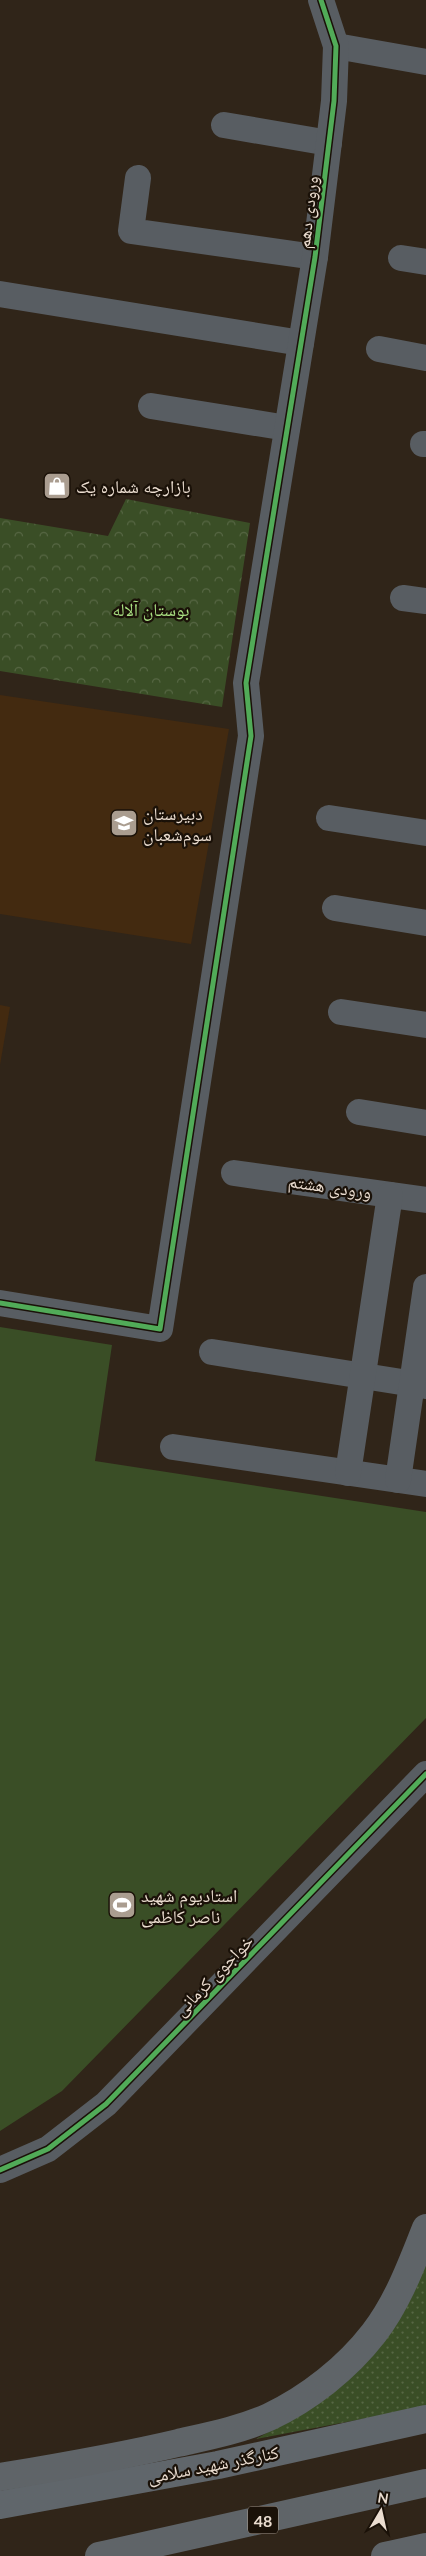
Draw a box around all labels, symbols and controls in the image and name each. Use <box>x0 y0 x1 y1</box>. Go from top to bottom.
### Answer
street label: ورودی دهم <box>292 174 324 250</box>
shop icon: بازارچه شماره یک <box>42 471 72 501</box>
place label: بازارچه شماره یک <box>76 475 191 498</box>
park label: بوستان آلاله <box>113 598 190 621</box>
place label: دبیرستان سوم‌شعبان <box>143 802 212 847</box>
school or university icon: دبیرستان سوم‌شعبان <box>109 808 139 838</box>
street label: ورودی هشتم <box>287 1169 373 1205</box>
place label: استادیوم شهید ناصر کاظمی <box>141 1884 237 1928</box>
sports icon: استادیوم شهید ناصر کاظمی <box>107 1890 137 1920</box>
street label: خواجوی کرمانی <box>169 1930 258 2021</box>
street label: کنارگذر شهید سلامی <box>145 2440 281 2489</box>
north arrow <box>356 2486 406 2536</box>
text: N <box>376 2488 390 2507</box>
road number: 48 <box>248 2506 278 2534</box>

